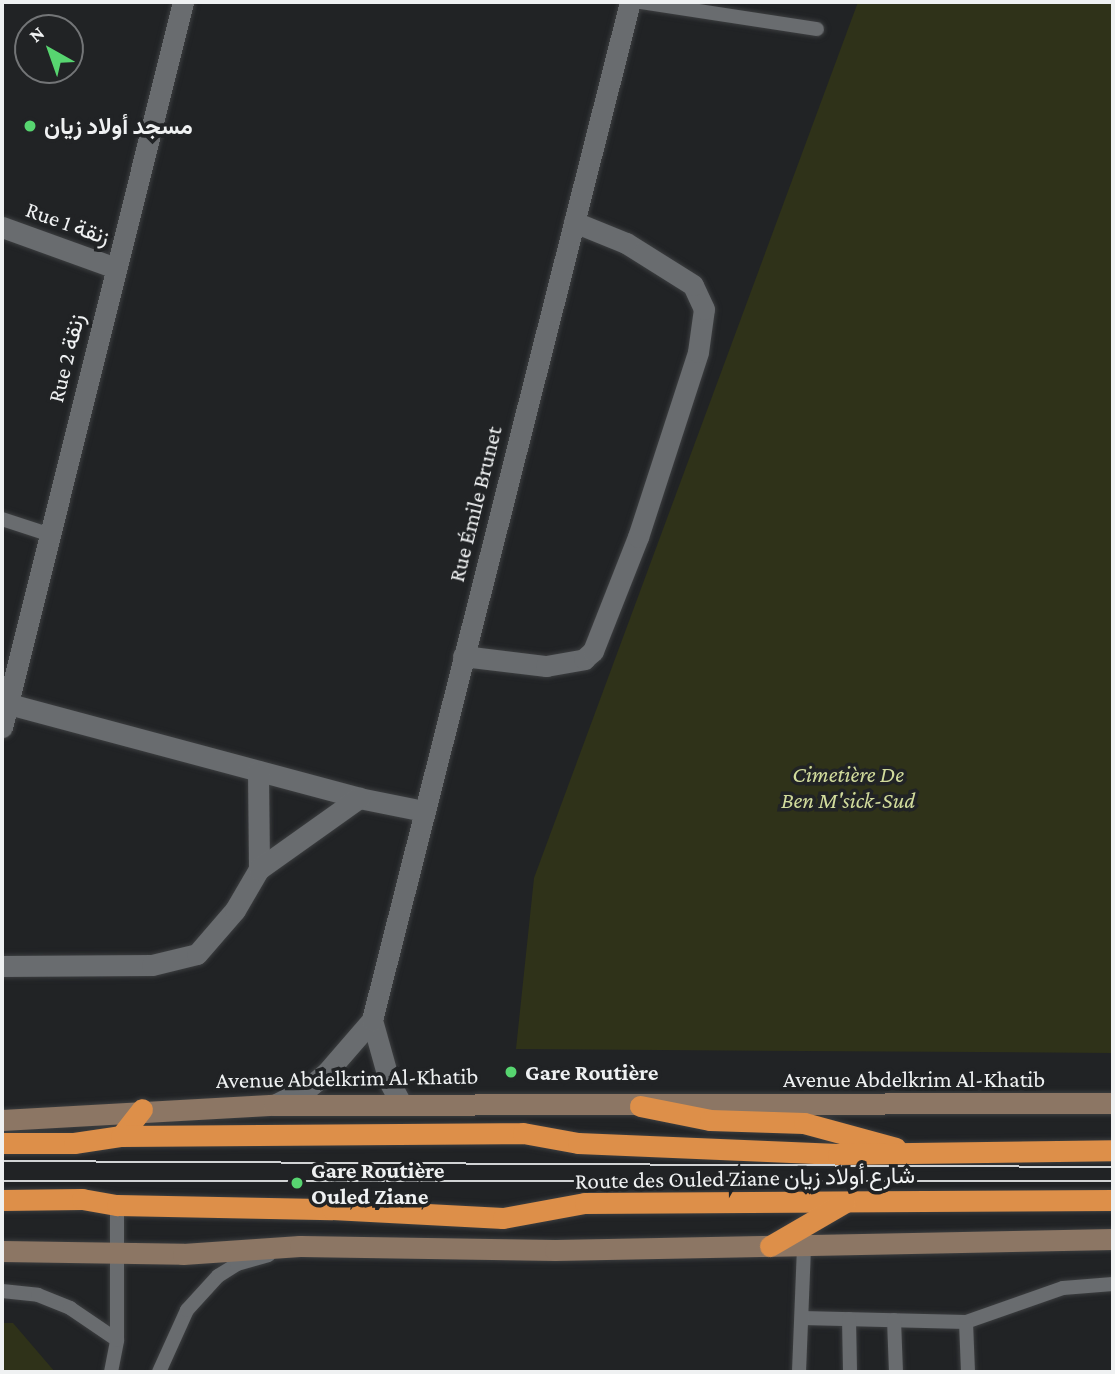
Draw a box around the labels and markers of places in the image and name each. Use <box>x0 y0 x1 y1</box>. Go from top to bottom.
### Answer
place label: مسجد أولاد زيان <box>44 112 193 140</box>
marker: مسجد أولاد زيان <box>22 118 38 134</box>
place label: Gare Routière <box>525 1058 658 1086</box>
marker: Gare Routière <box>503 1064 519 1080</box>
place label: Gare Routière Ouled Ziane <box>311 1156 444 1210</box>
marker: Gare Routière Ouled Ziane <box>289 1175 305 1191</box>

